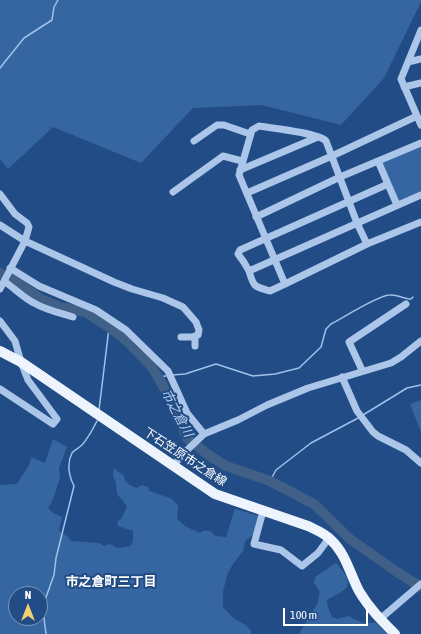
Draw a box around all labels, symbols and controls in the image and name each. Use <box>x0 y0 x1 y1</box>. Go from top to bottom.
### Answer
water label: 市之倉川 <box>158 386 196 440</box>
street label: 下石笠原市之倉線 <box>141 425 229 489</box>
district label: 市之倉町三丁目 <box>66 574 156 590</box>
north arrow <box>8 586 48 626</box>
text: N <box>25 589 31 601</box>
scale bar <box>285 600 370 626</box>
text: 100 m <box>290 608 317 622</box>

